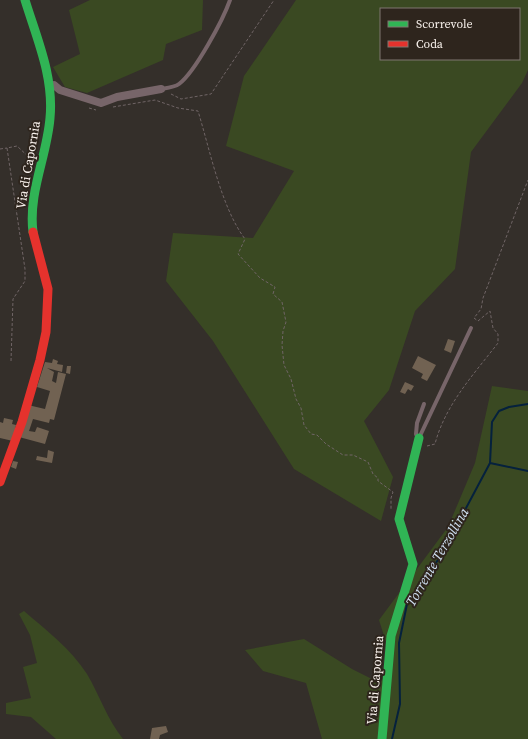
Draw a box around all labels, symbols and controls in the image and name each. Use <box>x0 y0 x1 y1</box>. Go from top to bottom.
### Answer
legend <box>380 8 520 60</box>
text: Scorrevole <box>416 16 473 32</box>
text: Coda <box>416 36 444 52</box>
street label: Via di Capornia <box>12 119 44 210</box>
water label: Torrente Terzollina <box>401 503 474 610</box>
street label: Via di Capornia <box>363 634 387 725</box>

